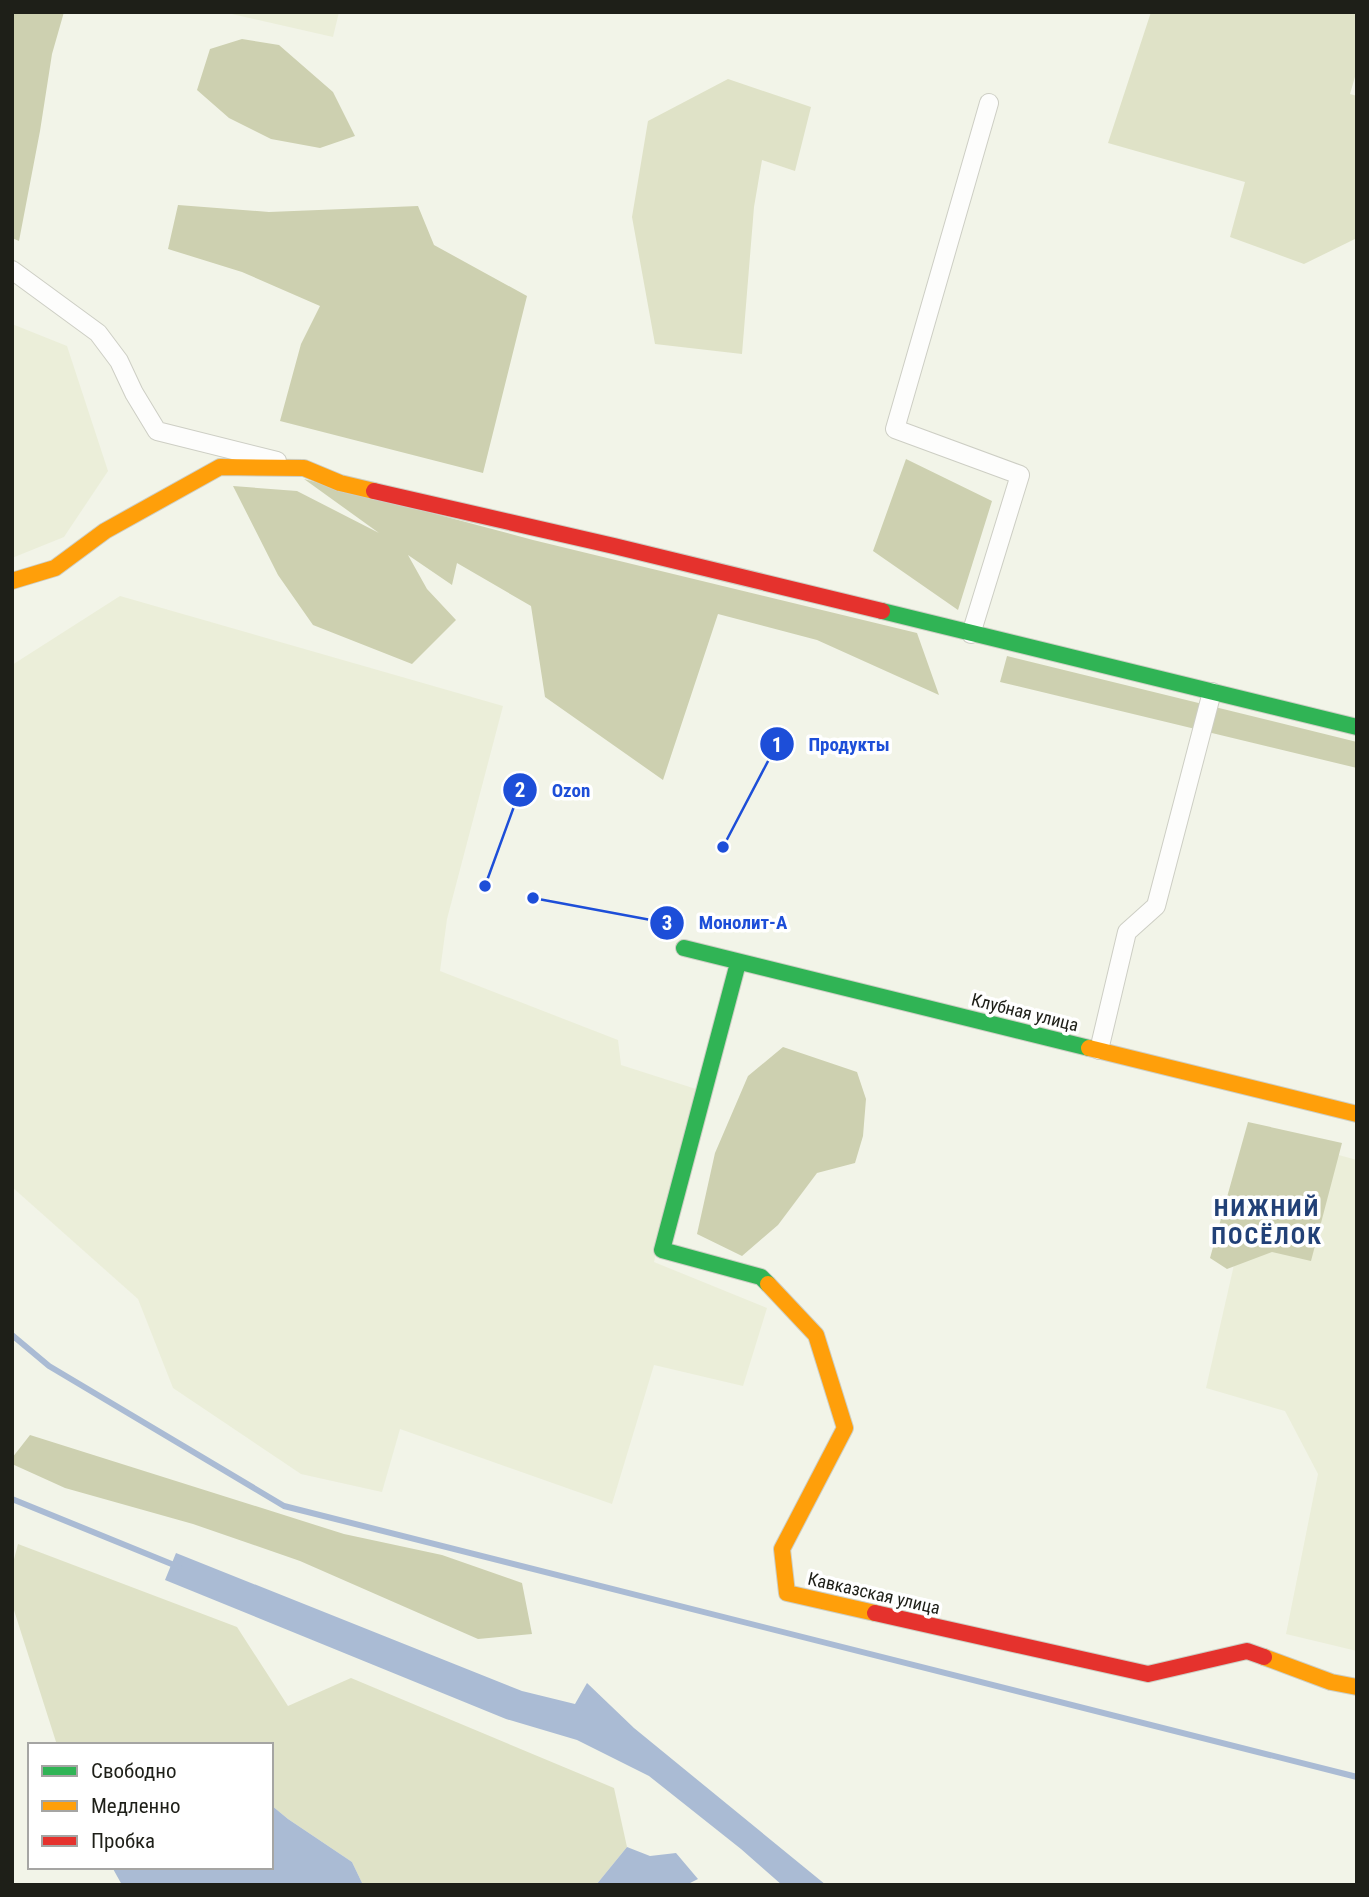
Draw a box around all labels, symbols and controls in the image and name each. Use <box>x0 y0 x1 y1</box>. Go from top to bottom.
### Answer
callout: Продукты <box>759 724 903 764</box>
text: 1 <box>772 733 782 757</box>
text: Продукты <box>808 733 890 756</box>
callout: Ozon <box>502 770 604 810</box>
text: 2 <box>515 778 525 802</box>
text: Ozon <box>552 779 590 802</box>
callout: Монолит-А <box>649 903 801 943</box>
text: 3 <box>662 911 672 935</box>
text: Монолит-А <box>699 911 788 934</box>
street label: Клубная улица <box>969 989 1081 1035</box>
district label: НИЖНИЙ ПОСЁЛОК <box>1211 1194 1323 1250</box>
street label: Кавказская улица <box>806 1568 942 1618</box>
legend <box>28 1743 273 1869</box>
text: Свободно <box>91 1759 177 1783</box>
text: Медленно <box>91 1794 180 1818</box>
text: Пробка <box>91 1829 155 1853</box>

